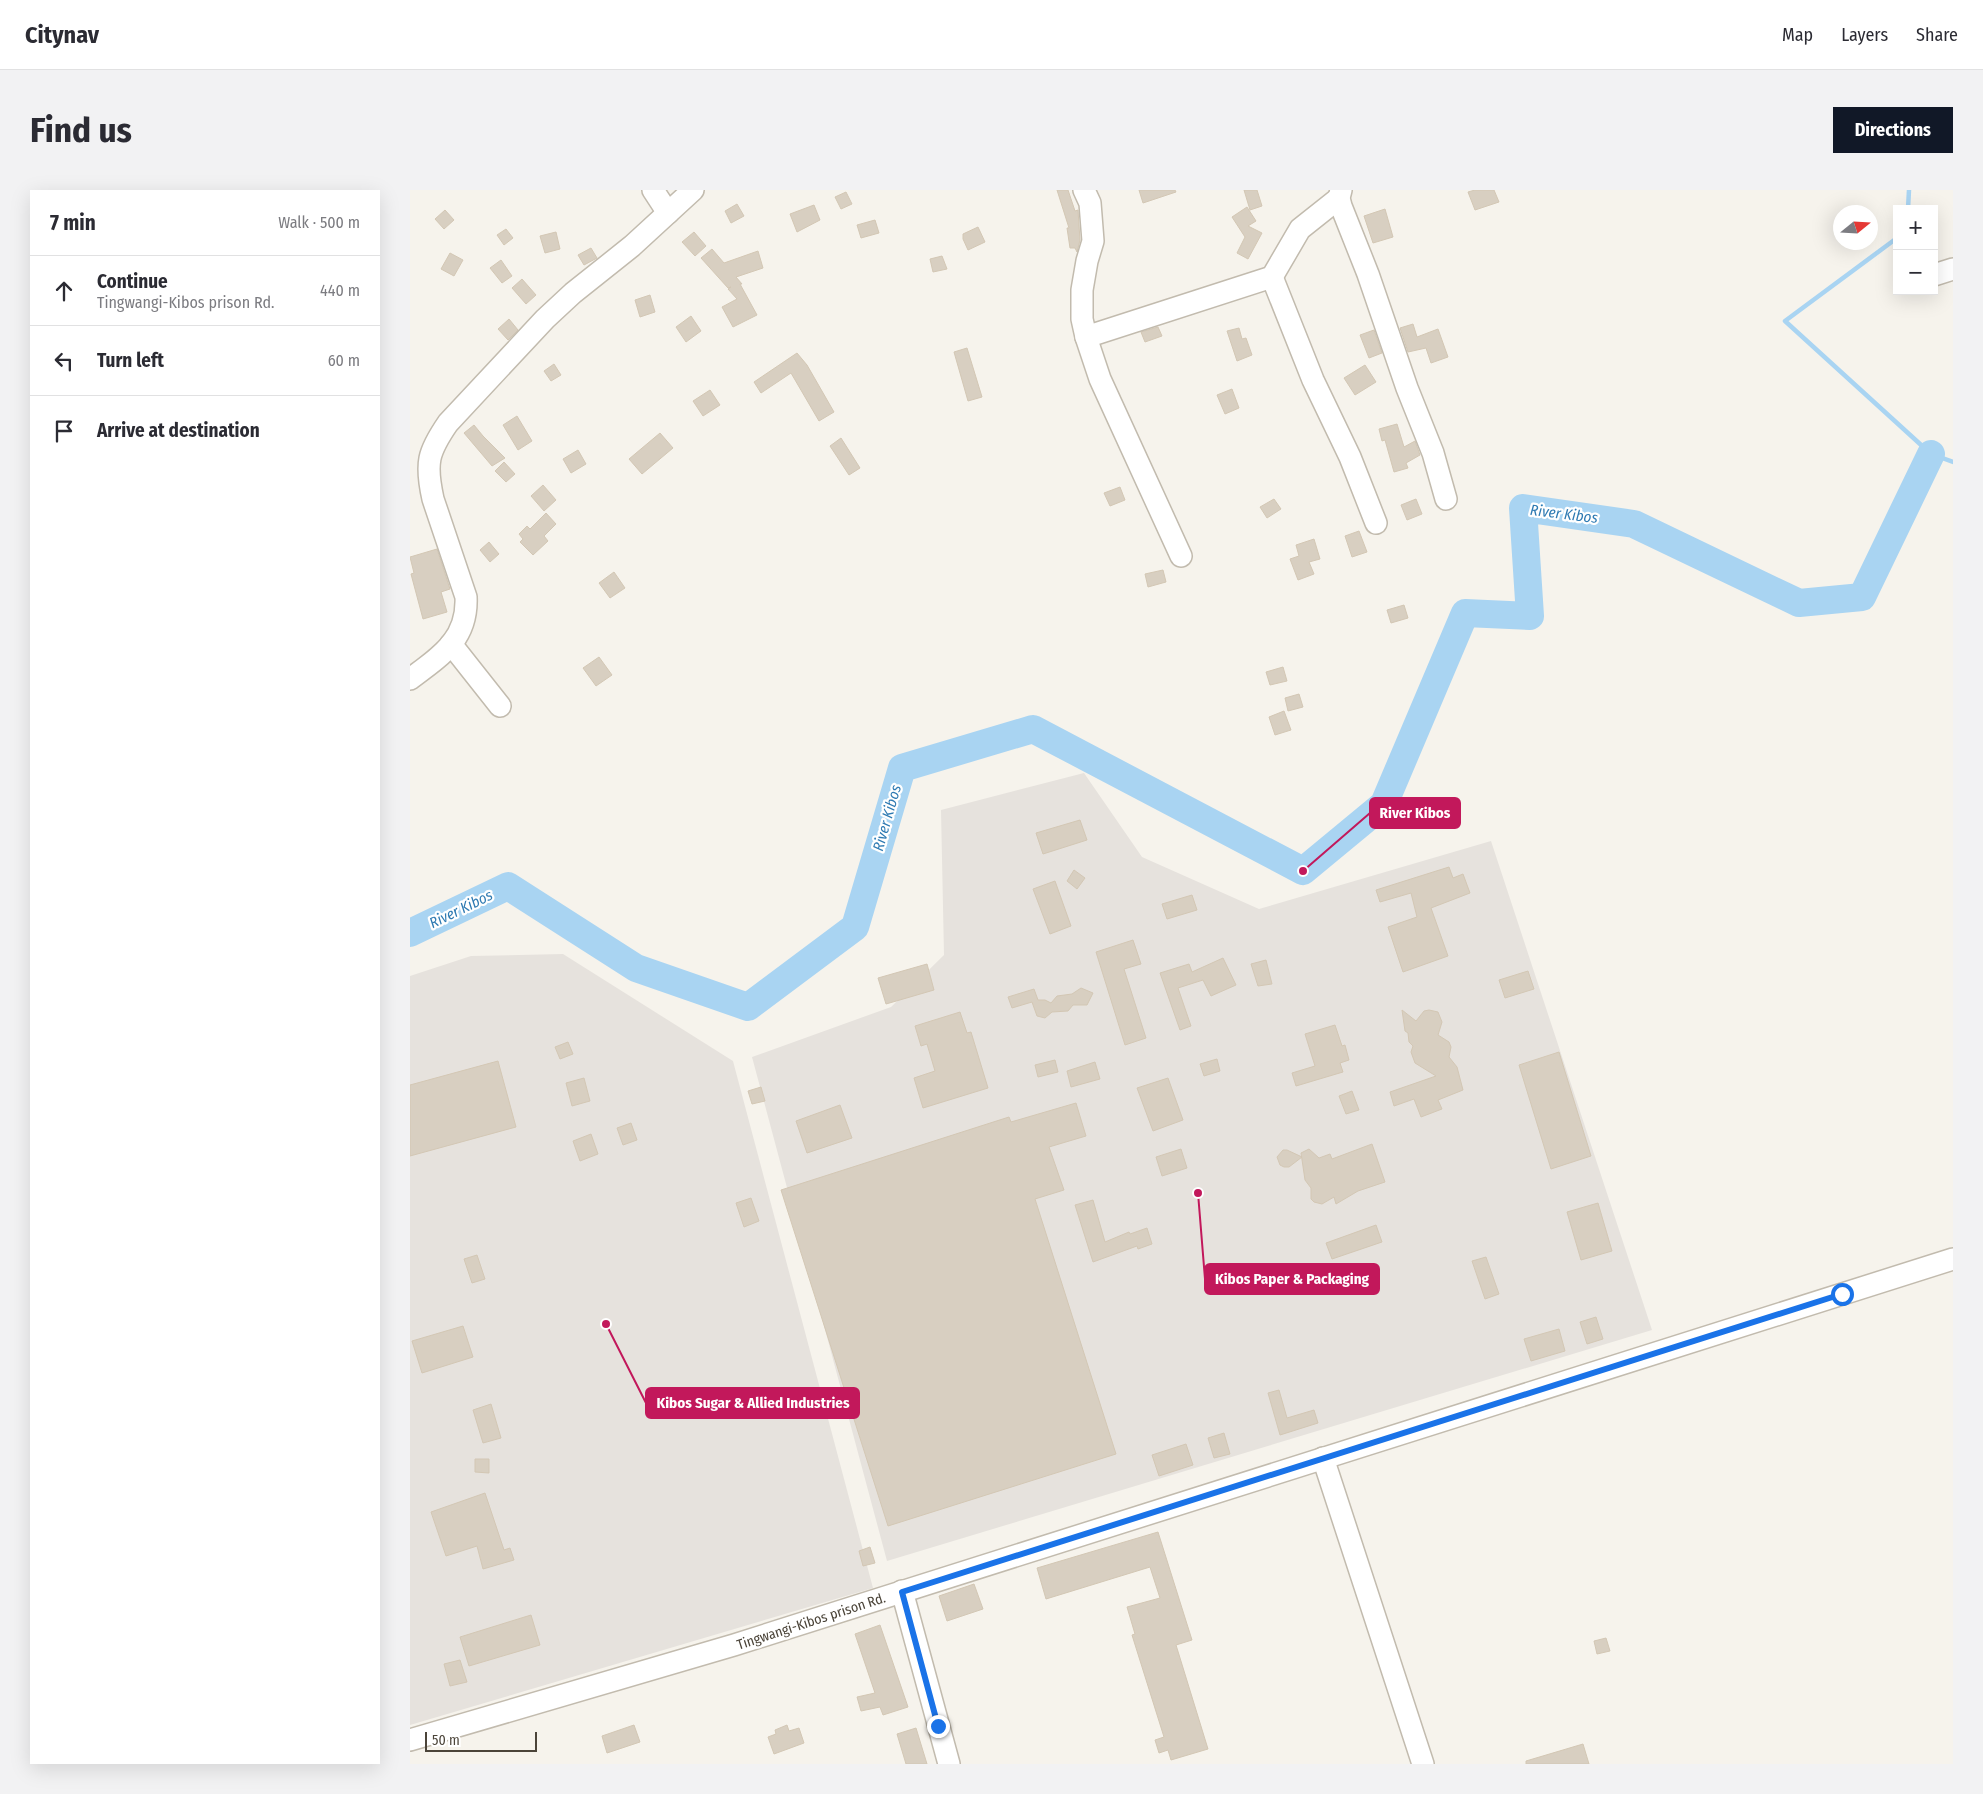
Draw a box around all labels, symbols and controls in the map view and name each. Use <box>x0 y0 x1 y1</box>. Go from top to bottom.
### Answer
text: Citynav <box>25 21 99 49</box>
text: Map <box>1782 24 1813 46</box>
text: Layers <box>1841 24 1888 46</box>
text: Share <box>1916 24 1958 46</box>
button: Directions <box>1833 107 1953 153</box>
text: Find us <box>30 109 132 151</box>
north arrow <box>1833 205 1878 250</box>
map controls <box>1893 205 1938 295</box>
button: + <box>1893 205 1938 250</box>
text: 7 min <box>50 210 96 236</box>
text: Walk · 500 m <box>278 213 360 232</box>
button: − <box>1893 250 1938 295</box>
text: Continue <box>97 270 168 293</box>
icon: ahead <box>50 277 78 305</box>
text: 440 m <box>320 281 360 300</box>
text: Tingwangi-Kibos prison Rd. <box>97 293 274 312</box>
icon: left <box>50 347 78 375</box>
text: Turn left <box>97 349 164 372</box>
text: 60 m <box>328 351 360 370</box>
icon: arrive <box>50 417 78 445</box>
text: Arrive at destination <box>97 419 260 442</box>
water label: River Kibos <box>1529 501 1600 527</box>
water label: River Kibos <box>869 782 905 853</box>
callout: River Kibos <box>1370 798 1460 828</box>
text: River Kibos <box>1380 804 1451 822</box>
water label: River Kibos <box>426 886 496 932</box>
callout: Kibos Paper & Packaging <box>1205 1264 1379 1294</box>
text: Kibos Paper & Packaging <box>1215 1270 1370 1288</box>
route start <box>1831 1283 1854 1306</box>
callout: Kibos Sugar & Allied Industries <box>646 1388 859 1418</box>
text: Kibos Sugar & Allied Industries <box>656 1394 850 1412</box>
street label: Tingwangi-Kibos prison Rd. <box>735 1589 888 1654</box>
route end <box>927 1715 950 1738</box>
scale bar <box>425 1729 538 1752</box>
text: 50 m <box>432 1732 460 1749</box>

